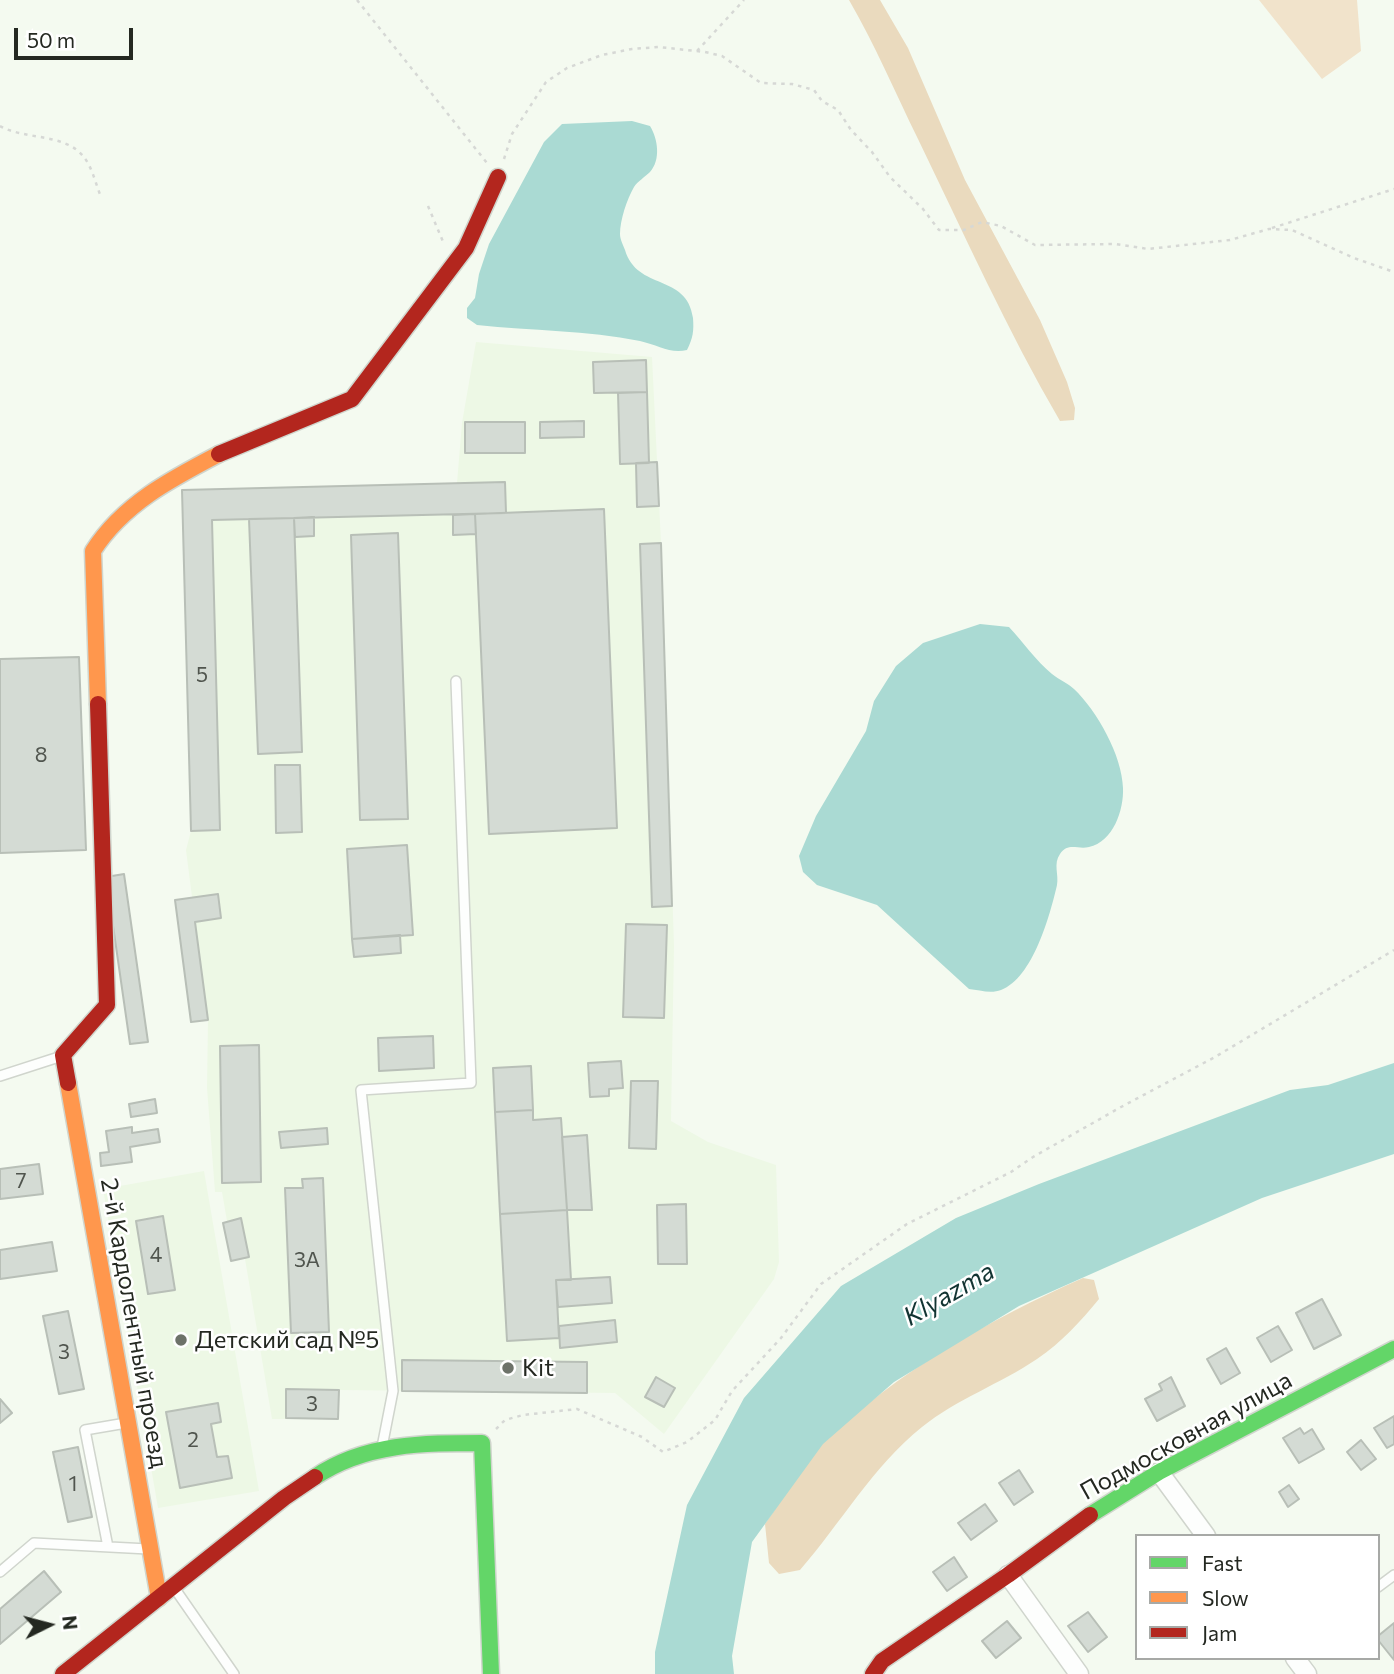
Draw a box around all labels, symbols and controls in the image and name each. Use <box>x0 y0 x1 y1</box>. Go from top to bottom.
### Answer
scale bar <box>18 14 136 58</box>
text: 50 m <box>27 27 75 52</box>
house number: 5 <box>196 662 208 688</box>
house number: 8 <box>35 742 47 768</box>
house number: 7 <box>15 1168 27 1194</box>
street label: 2-й Кардолентный проезд <box>94 1176 174 1470</box>
house number: 4 <box>150 1242 162 1268</box>
house number: 3А <box>294 1247 320 1273</box>
water label: Klyazma <box>898 1255 1000 1333</box>
place label: Детский сад №5 <box>195 1326 379 1354</box>
marker: Детский сад №5 <box>173 1332 189 1348</box>
house number: 3 <box>58 1339 70 1365</box>
place label: Kit <box>522 1354 554 1382</box>
marker: Kit <box>500 1360 516 1376</box>
street label: Подмосковная улица <box>1075 1366 1297 1506</box>
house number: 3 <box>306 1391 318 1417</box>
house number: 2 <box>187 1427 199 1453</box>
house number: 1 <box>69 1471 77 1497</box>
legend <box>1135 1534 1380 1660</box>
text: Fast <box>1202 1550 1243 1575</box>
text: Slow <box>1202 1585 1249 1610</box>
north arrow <box>14 1590 84 1660</box>
text: N <box>58 1614 83 1631</box>
text: Jam <box>1202 1620 1237 1645</box>

